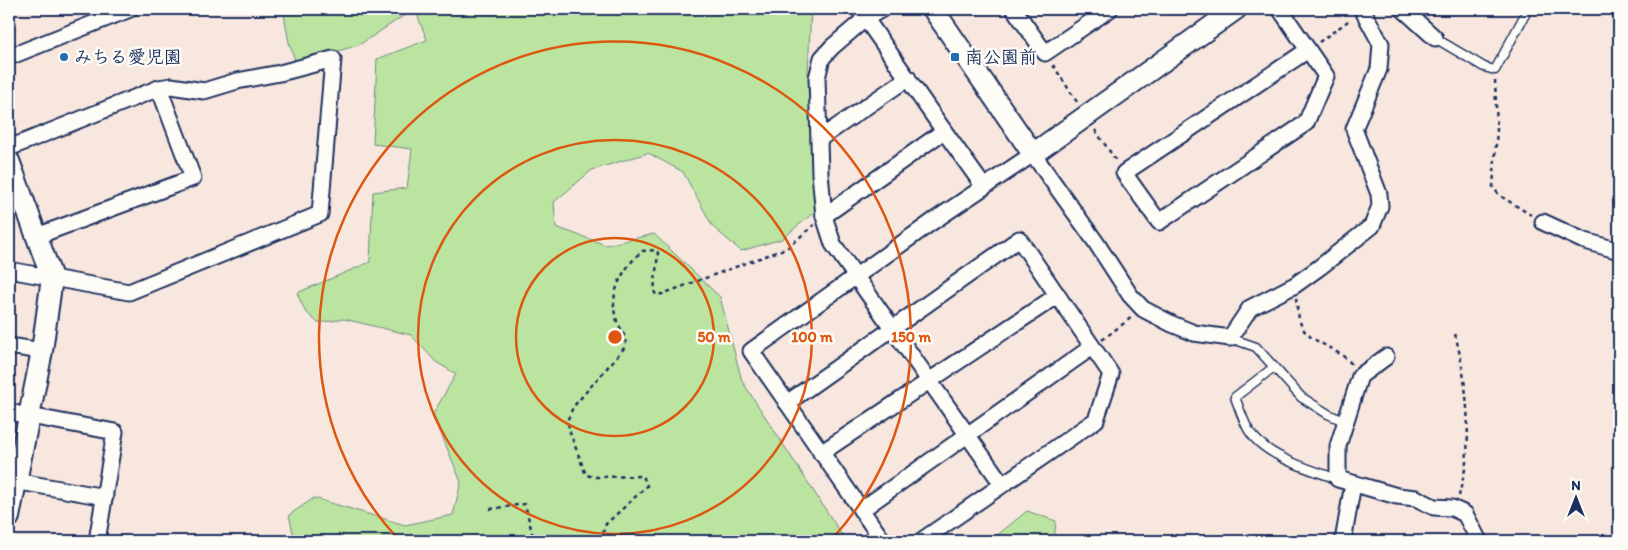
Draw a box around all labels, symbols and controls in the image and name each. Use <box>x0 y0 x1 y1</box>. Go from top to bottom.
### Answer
place label: みちる愛児園 <box>74 46 182 68</box>
place label: 南公園前 <box>965 46 1037 68</box>
marker: みちる愛児園 <box>58 51 70 63</box>
marker: 南公園前 <box>949 51 961 63</box>
centre of rings <box>606 328 624 346</box>
text: 50 m <box>697 328 731 346</box>
text: 100 m <box>791 328 833 346</box>
text: 150 m <box>891 328 931 346</box>
north arrow <box>1550 472 1600 522</box>
text: N <box>1571 477 1581 494</box>

